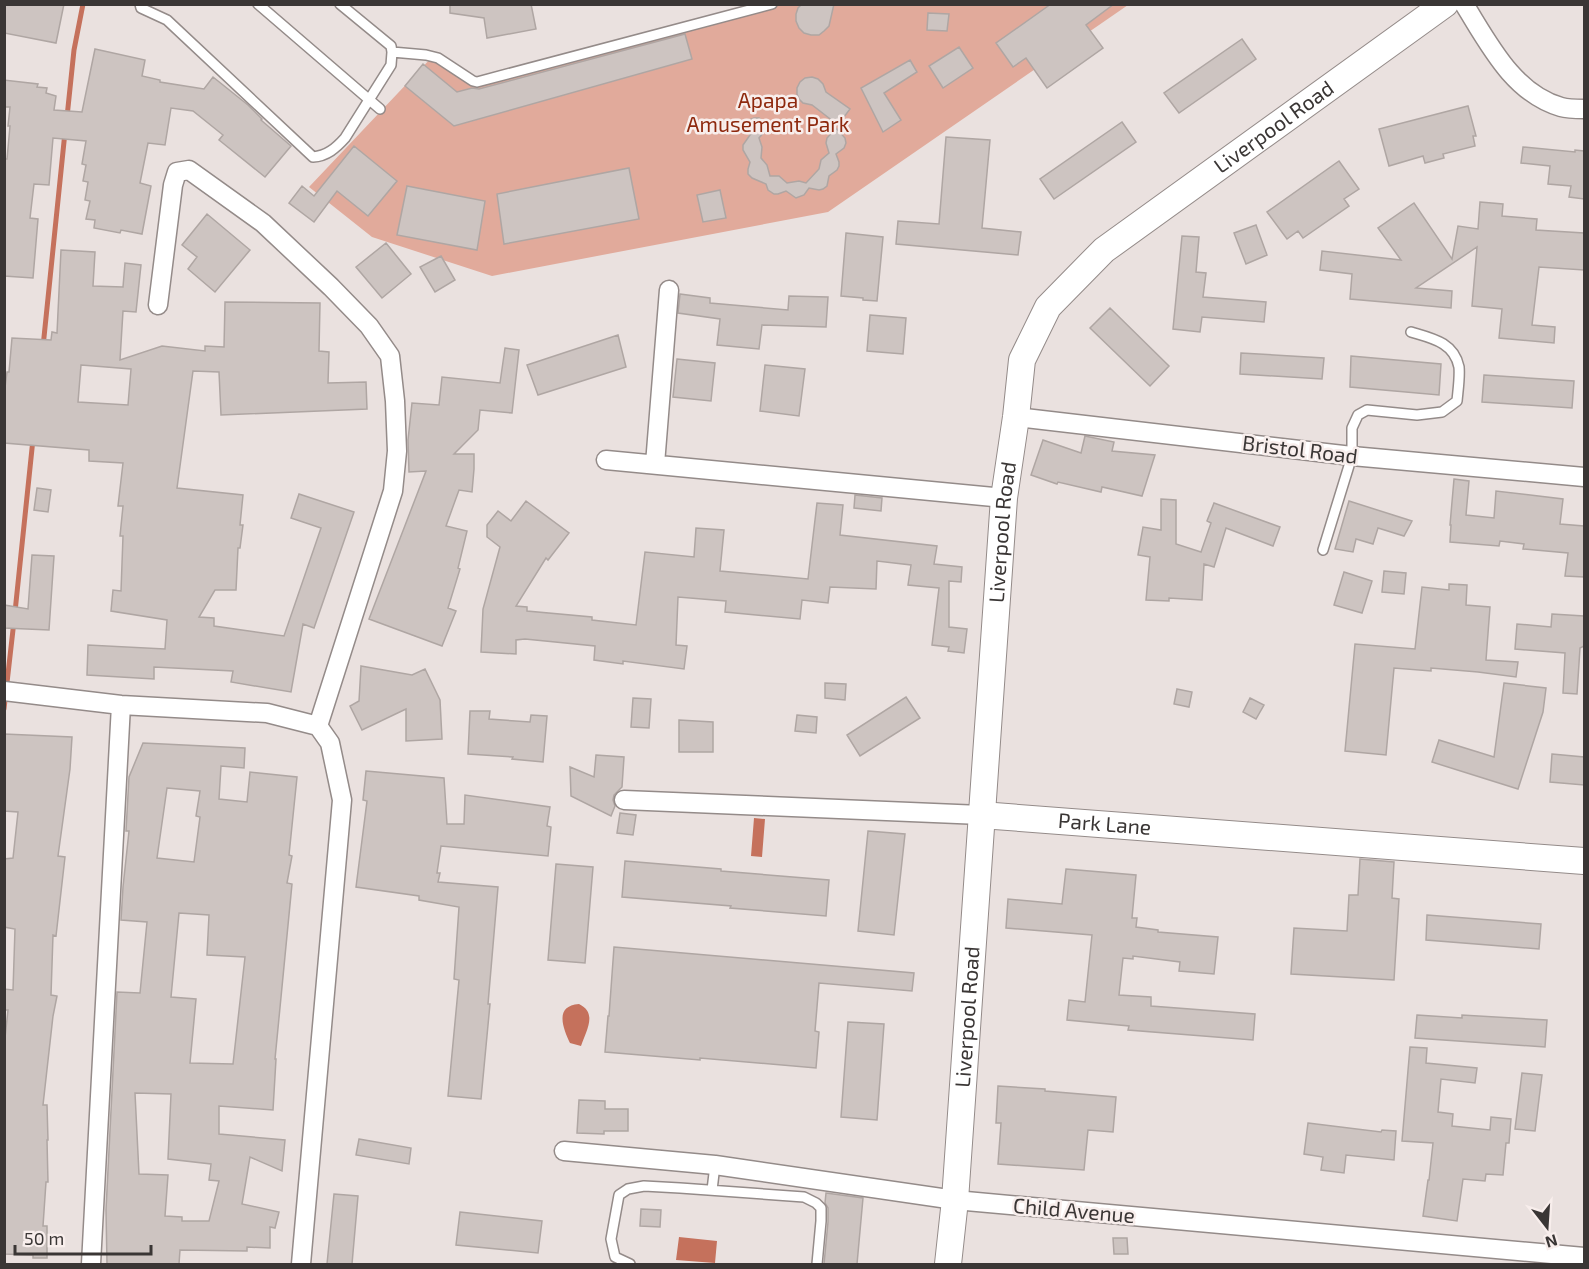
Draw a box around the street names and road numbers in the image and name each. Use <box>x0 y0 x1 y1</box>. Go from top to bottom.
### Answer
street label: Liverpool Road <box>1209 74 1338 178</box>
street label: Bristol Road <box>1241 429 1359 468</box>
street label: Liverpool Road <box>983 460 1020 603</box>
street label: Park Lane <box>1057 807 1152 839</box>
street label: Liverpool Road <box>949 945 984 1088</box>
street label: Child Avenue <box>1012 1192 1136 1227</box>

